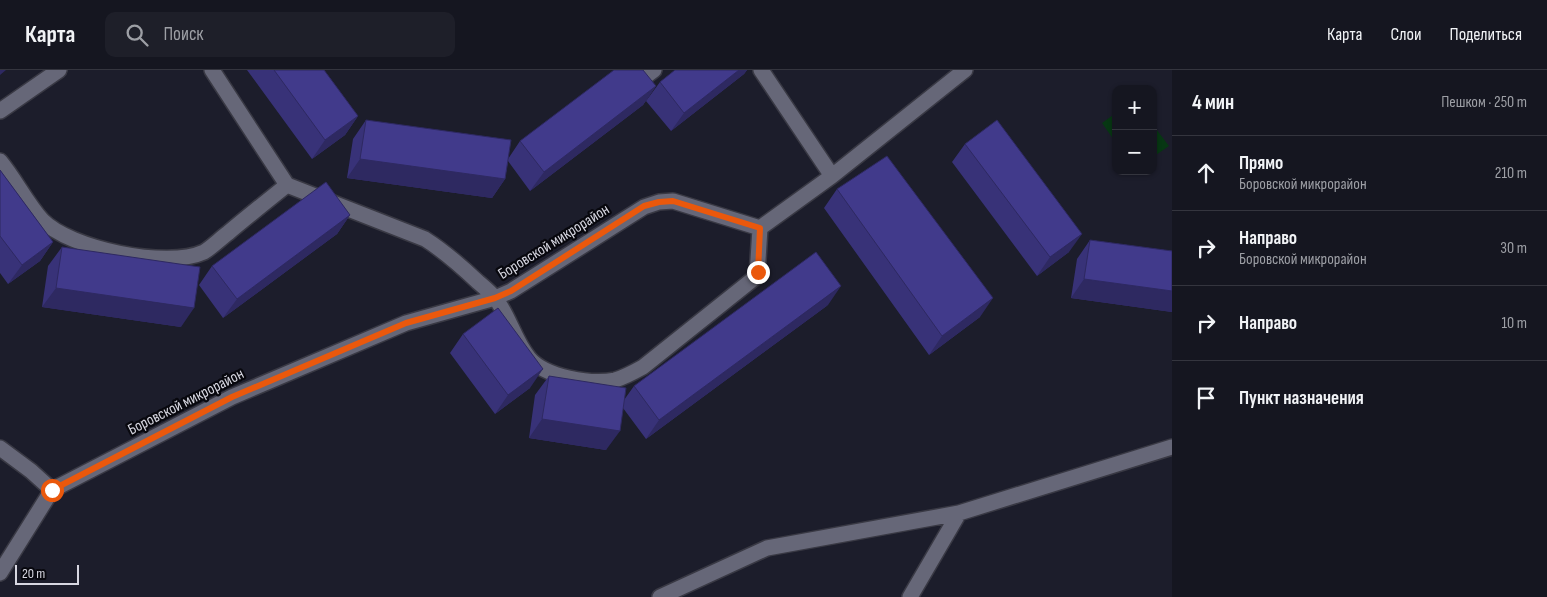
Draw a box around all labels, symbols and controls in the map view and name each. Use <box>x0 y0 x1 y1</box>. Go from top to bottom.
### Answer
search box <box>105 12 455 57</box>
text: Карта <box>25 20 75 49</box>
icon: search <box>123 21 151 49</box>
text: Поиск <box>163 23 204 46</box>
text: Карта <box>1327 24 1363 45</box>
text: Слои <box>1391 24 1422 45</box>
text: Поделиться <box>1450 24 1522 45</box>
map controls <box>1112 85 1157 175</box>
button: + <box>1112 85 1157 130</box>
text: 4 мин <box>1192 90 1234 115</box>
text: Пешком · 250 m <box>1441 93 1527 112</box>
button: − <box>1112 130 1157 175</box>
text: Прямо <box>1239 152 1283 175</box>
icon: ahead <box>1192 159 1220 187</box>
text: 210 m <box>1495 164 1527 183</box>
text: Боровской микрорайон <box>1239 175 1367 194</box>
street label: Боровской микрорайон <box>495 200 613 284</box>
text: Направо <box>1239 227 1297 250</box>
icon: right <box>1192 234 1220 262</box>
text: 30 m <box>1500 239 1527 258</box>
text: Боровской микрорайон <box>1239 250 1367 269</box>
route end <box>747 261 770 284</box>
icon: right <box>1192 309 1220 337</box>
text: Направо <box>1239 312 1297 335</box>
text: 10 m <box>1501 314 1527 333</box>
street label: Боровской микрорайон <box>125 365 247 439</box>
icon: arrive <box>1192 384 1220 412</box>
text: Пункт назначения <box>1239 387 1364 410</box>
route start <box>41 479 64 502</box>
scale bar <box>15 562 79 585</box>
text: 20 m <box>22 565 45 582</box>

